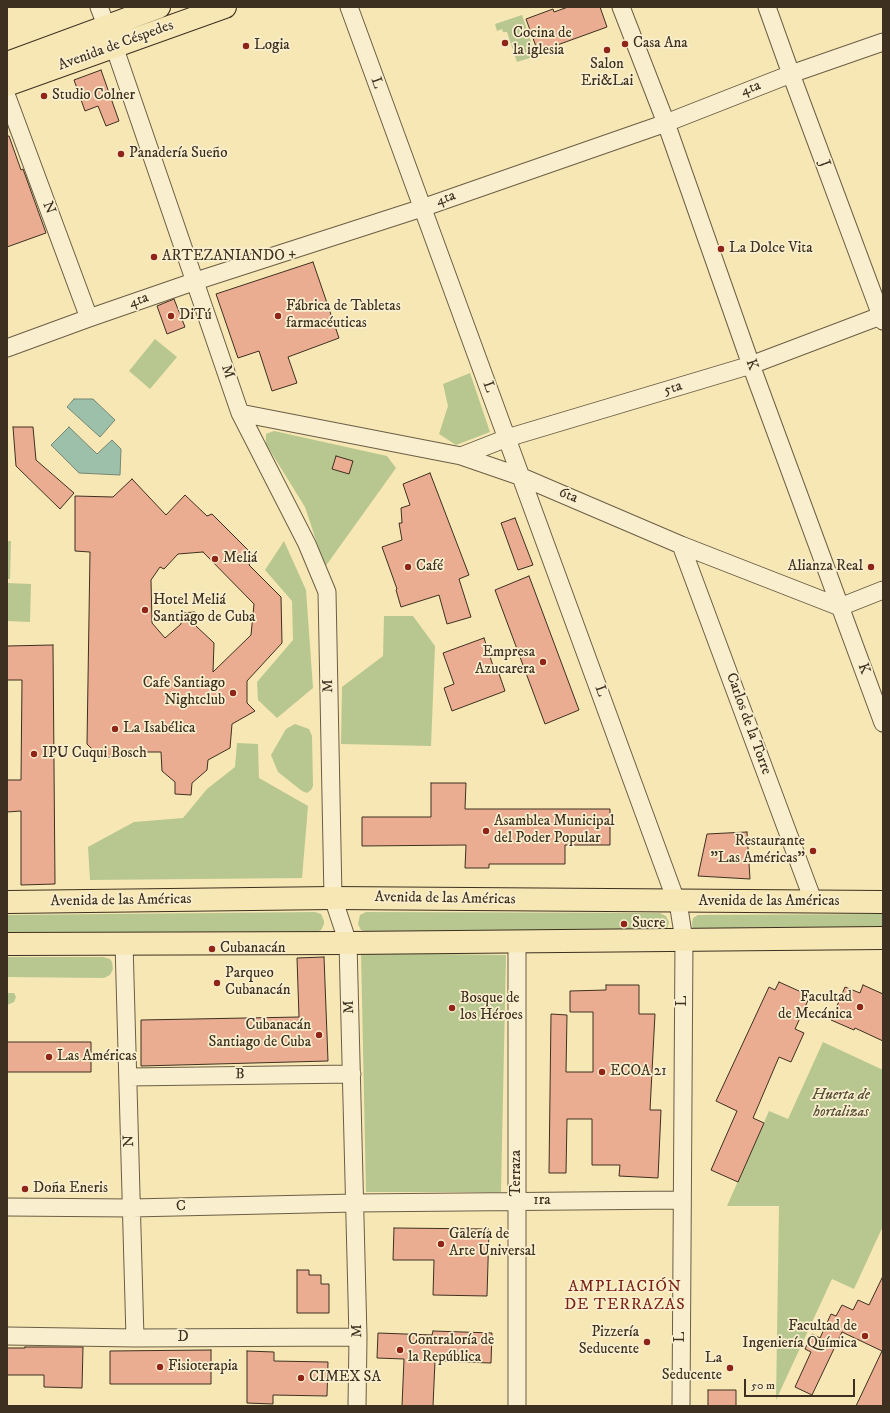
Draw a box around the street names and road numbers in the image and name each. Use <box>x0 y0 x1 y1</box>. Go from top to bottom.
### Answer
street label: Avenida de Céspedes <box>56 17 176 75</box>
street label: L <box>366 75 386 91</box>
street label: 4ta <box>739 77 763 101</box>
street label: J <box>815 158 833 170</box>
street label: 4ta <box>434 187 458 211</box>
street label: N <box>37 199 59 217</box>
street label: 4ta <box>127 289 151 313</box>
street label: K <box>741 357 761 373</box>
street label: M <box>216 363 238 381</box>
street label: 5ta <box>661 378 685 400</box>
street label: L <box>478 379 498 395</box>
street label: 6ta <box>556 484 580 508</box>
street label: K <box>853 661 873 677</box>
street label: Carlos de la Torre <box>721 671 775 777</box>
street label: M <box>320 679 338 693</box>
street label: L <box>590 683 610 699</box>
street label: Avenida de las Américas <box>374 889 516 909</box>
street label: Avenida de las Américas <box>50 891 192 911</box>
street label: Avenida de las Américas <box>698 893 840 911</box>
street label: L <box>674 996 692 1006</box>
street label: M <box>341 1000 359 1014</box>
street label: B <box>235 1066 245 1084</box>
street label: N <box>121 1135 139 1147</box>
street label: Terraza <box>508 1150 526 1196</box>
street label: 1ra <box>533 1192 551 1210</box>
street label: C <box>176 1198 186 1216</box>
street label: M <box>349 1324 367 1338</box>
street label: D <box>177 1329 189 1347</box>
street label: L <box>672 1332 690 1342</box>

